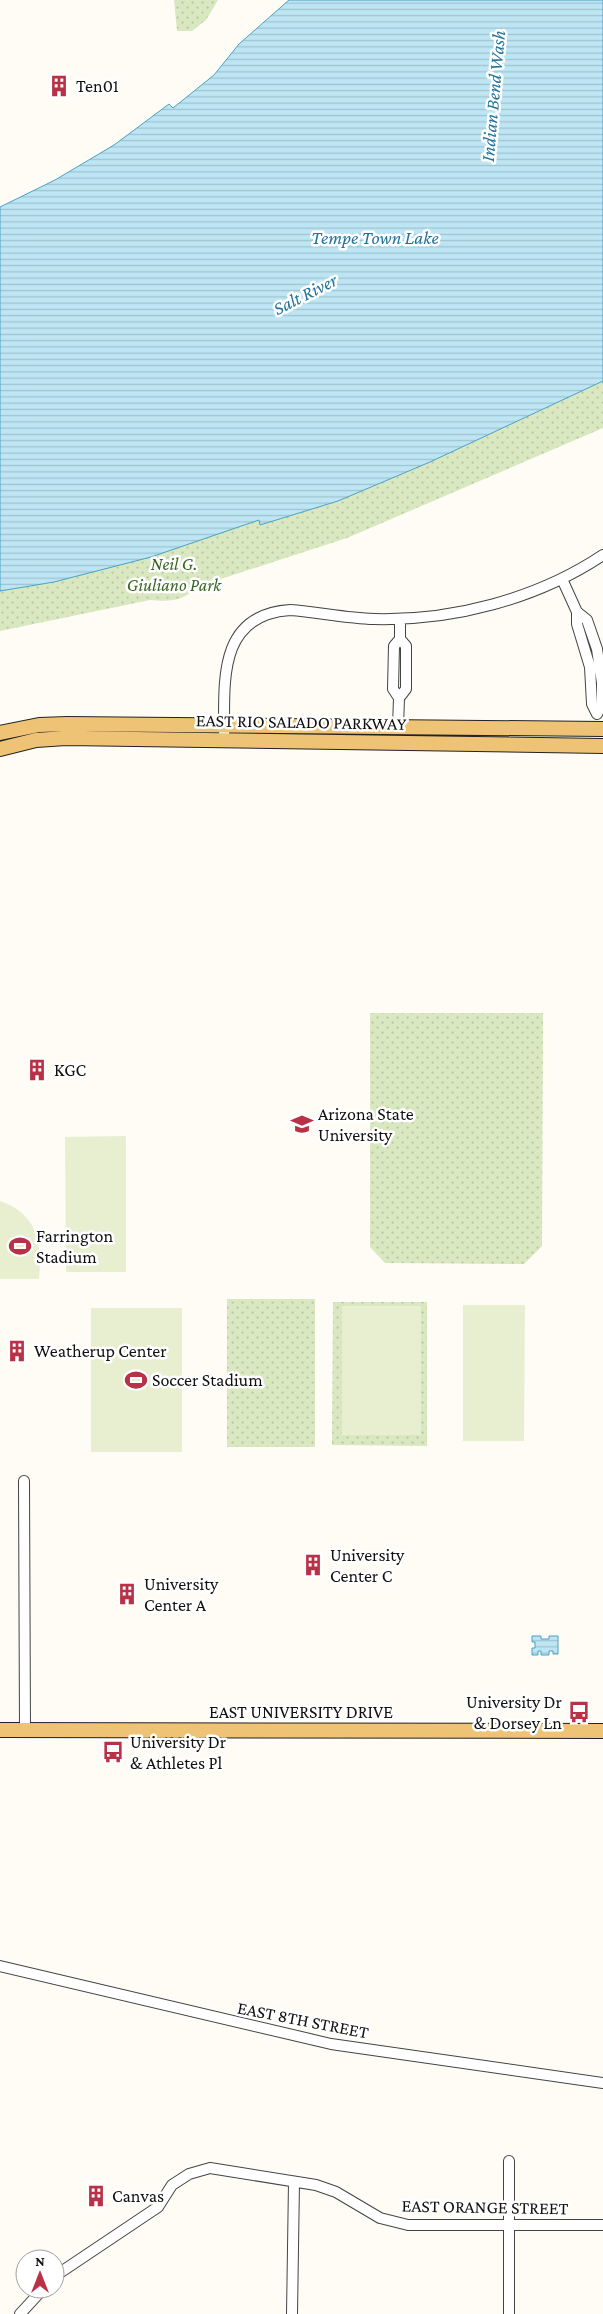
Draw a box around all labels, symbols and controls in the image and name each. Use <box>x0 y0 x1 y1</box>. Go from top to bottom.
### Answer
water label: Indian Bend Wash <box>477 29 509 163</box>
building icon: Ten01 <box>46 73 72 99</box>
place label: Ten01 <box>76 76 119 96</box>
water label: Tempe Town Lake <box>311 227 439 248</box>
water label: Salt River <box>270 268 342 319</box>
park label: Neil G. Giuliano Park <box>127 554 222 595</box>
street label: EAST RIO SALADO PARKWAY <box>196 710 407 734</box>
building icon: KGC <box>24 1057 50 1083</box>
place label: KGC <box>54 1060 87 1080</box>
place label: Arizona State University <box>318 1104 414 1145</box>
school or university icon: Arizona State University <box>289 1111 315 1137</box>
place label: Farrington Stadium <box>36 1226 113 1267</box>
sports icon: Farrington Stadium <box>7 1233 33 1259</box>
building icon: Weatherup Center <box>4 1338 30 1364</box>
place label: Weatherup Center <box>34 1341 167 1361</box>
sports icon: Soccer Stadium <box>123 1367 149 1393</box>
place label: Soccer Stadium <box>152 1370 263 1390</box>
place label: University Center C <box>330 1545 405 1586</box>
building icon: University Center C <box>300 1552 326 1578</box>
place label: University Center A <box>144 1574 219 1615</box>
building icon: University Center A <box>114 1581 140 1607</box>
place label: University Dr & Dorsey Ln <box>466 1692 563 1733</box>
bus stop icon: University Dr & Dorsey Ln <box>566 1699 592 1725</box>
street label: EAST UNIVERSITY DRIVE <box>209 1702 393 1722</box>
place label: University Dr & Athletes Pl <box>130 1732 227 1773</box>
bus stop icon: University Dr & Athletes Pl <box>100 1739 126 1765</box>
street label: EAST 8TH STREET <box>236 1997 371 2043</box>
building icon: Canvas <box>83 2183 109 2209</box>
place label: Canvas <box>112 2186 164 2206</box>
street label: EAST ORANGE STREET <box>401 2196 569 2218</box>
north arrow <box>15 2249 65 2299</box>
text: N <box>35 2253 45 2269</box>

